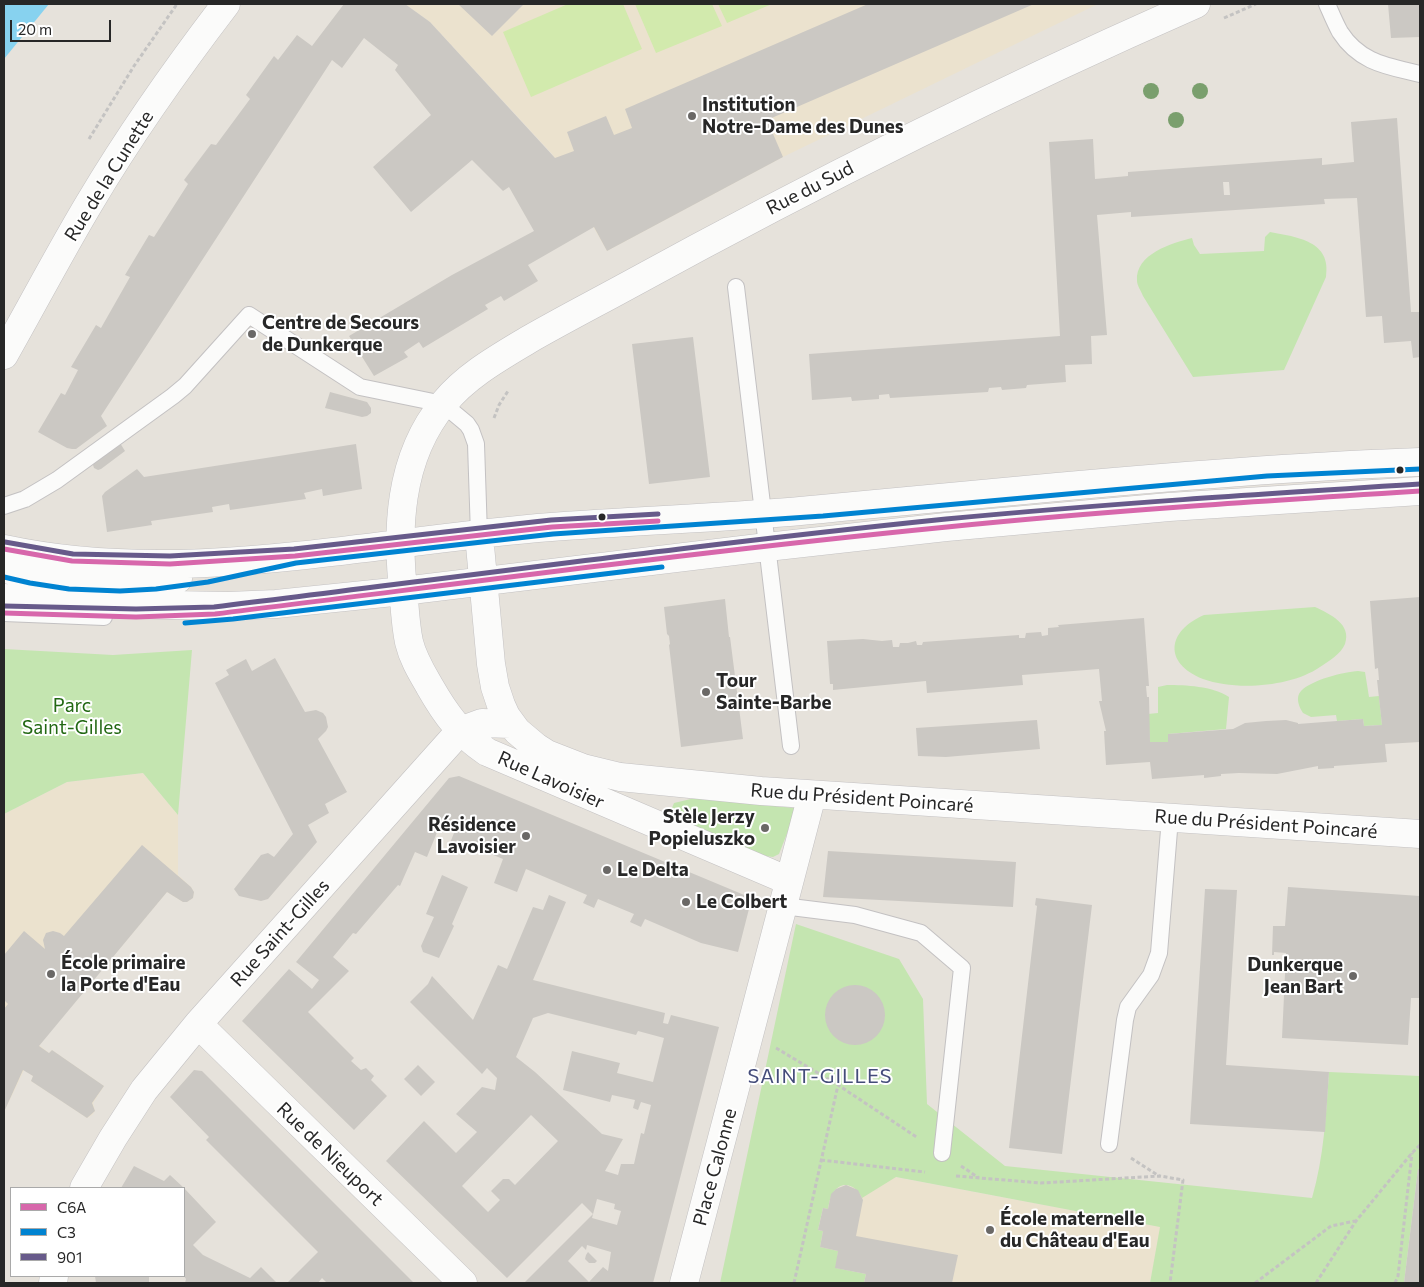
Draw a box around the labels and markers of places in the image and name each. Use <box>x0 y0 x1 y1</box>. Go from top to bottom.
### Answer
place label: Institution Notre-Dame des Dunes <box>702 94 904 138</box>
marker: Institution Notre-Dame des Dunes <box>686 110 698 122</box>
place label: Centre de Secours de Dunkerque <box>262 312 419 356</box>
marker: Centre de Secours de Dunkerque <box>246 328 258 340</box>
unlabelled marker <box>1395 465 1405 475</box>
unlabelled marker <box>597 512 607 522</box>
place label: Tour Sainte-Barbe <box>716 670 831 714</box>
marker: Tour Sainte-Barbe <box>700 686 712 698</box>
place label: Stèle Jerzy Popieluszko <box>649 806 755 850</box>
place label: Résidence Lavoisier <box>428 814 516 858</box>
marker: Stèle Jerzy Popieluszko <box>759 822 771 834</box>
marker: Résidence Lavoisier <box>520 830 532 842</box>
place label: Le Delta <box>617 859 689 881</box>
marker: Le Delta <box>601 864 613 876</box>
place label: Le Colbert <box>696 891 787 913</box>
marker: Le Colbert <box>680 896 692 908</box>
place label: École primaire la Porte d'Eau <box>61 952 186 996</box>
place label: Dunkerque Jean Bart <box>1247 954 1343 998</box>
marker: École primaire la Porte d'Eau <box>45 968 57 980</box>
marker: Dunkerque Jean Bart <box>1347 970 1359 982</box>
place label: École maternelle du Château d'Eau <box>1000 1208 1150 1252</box>
marker: École maternelle du Château d'Eau <box>984 1224 996 1236</box>

